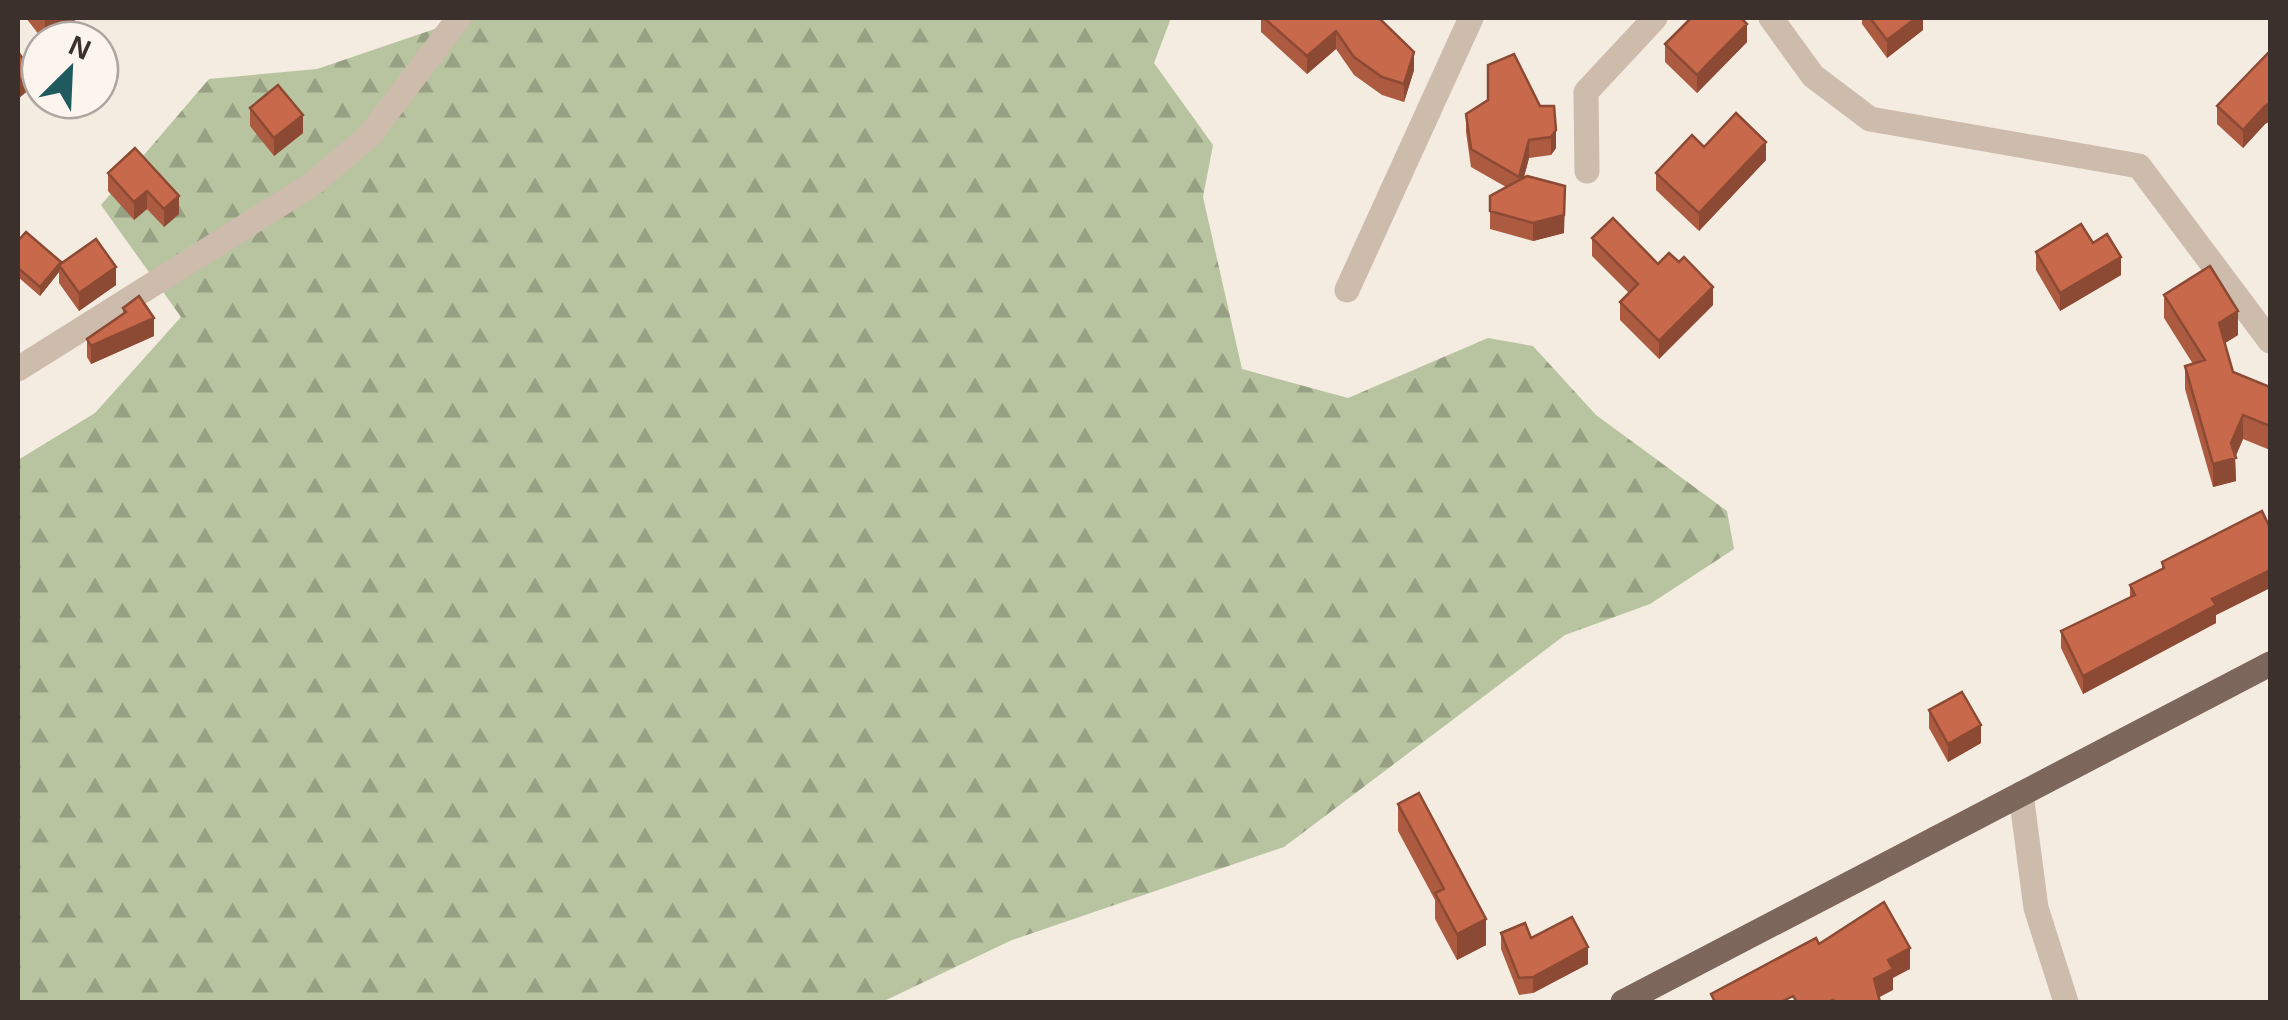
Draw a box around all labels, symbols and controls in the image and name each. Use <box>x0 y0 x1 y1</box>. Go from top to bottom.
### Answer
north arrow <box>20 20 120 120</box>
text: N <box>64 29 96 66</box>

